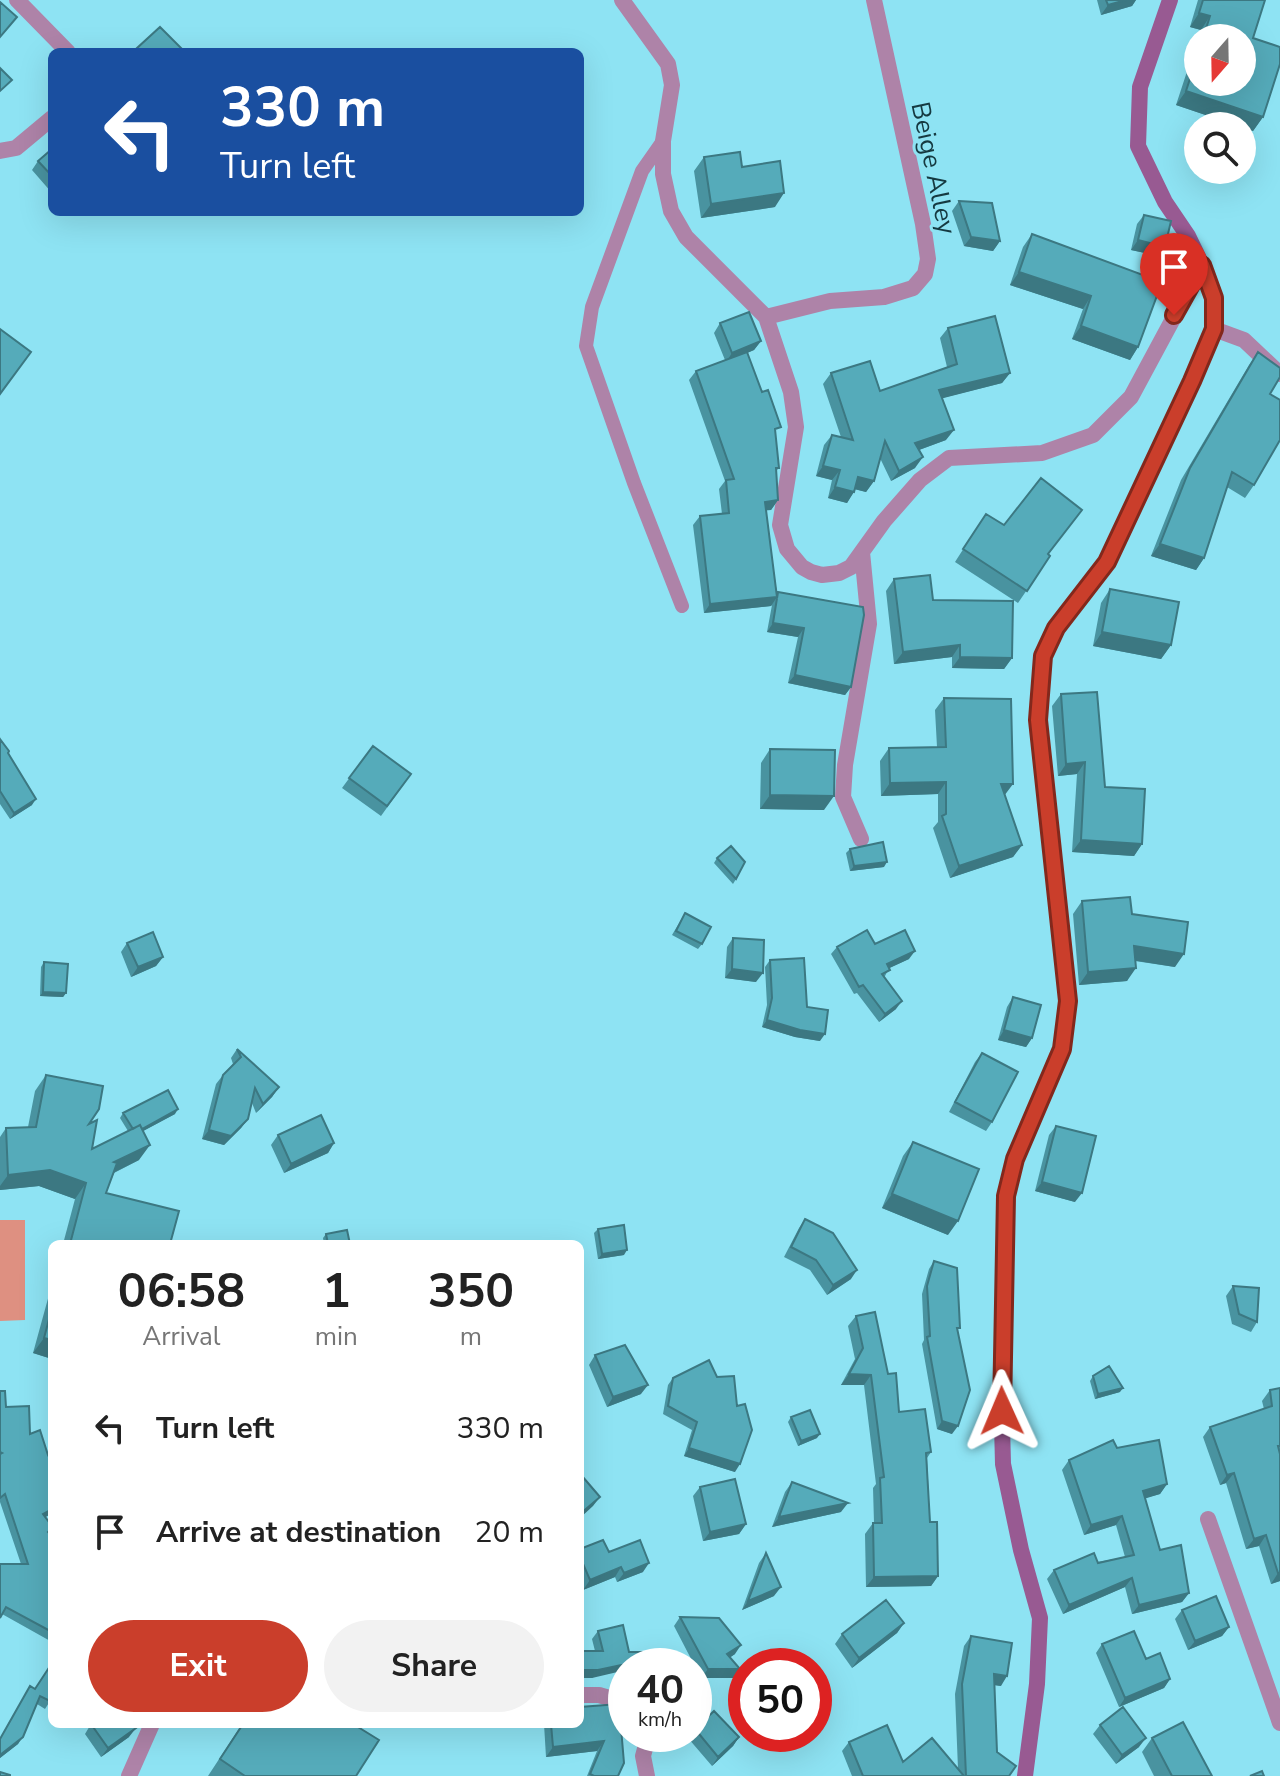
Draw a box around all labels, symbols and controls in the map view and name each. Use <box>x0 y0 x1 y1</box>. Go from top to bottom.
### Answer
north arrow <box>1184 24 1256 96</box>
map controls <box>1184 24 1256 184</box>
text: 330 m <box>220 69 385 146</box>
icon: left <box>88 80 192 184</box>
street label: Beige Alley <box>902 99 965 238</box>
button: search <box>1184 112 1256 184</box>
text: Turn left <box>220 142 355 191</box>
pin <box>1140 233 1208 315</box>
icon: arrive <box>1152 245 1196 289</box>
text: 06:58 <box>118 1258 245 1324</box>
text: 1 <box>322 1258 351 1324</box>
text: 350 <box>428 1258 514 1324</box>
text: Arrival <box>142 1319 221 1354</box>
text: min <box>315 1319 358 1354</box>
text: m <box>460 1319 482 1354</box>
position arrow <box>960 1369 1044 1453</box>
icon: left <box>88 1406 132 1450</box>
text: Turn left <box>156 1408 274 1449</box>
text: 330 m <box>457 1408 544 1449</box>
icon: arrive <box>88 1510 132 1554</box>
text: Arrive at destination <box>156 1512 441 1553</box>
text: 20 m <box>475 1512 544 1553</box>
button: Exit <box>88 1620 308 1712</box>
button: Share <box>324 1620 544 1712</box>
speed limit sign: 50 <box>728 1648 832 1752</box>
text: 40 <box>636 1663 684 1717</box>
text: km/h <box>638 1706 682 1733</box>

